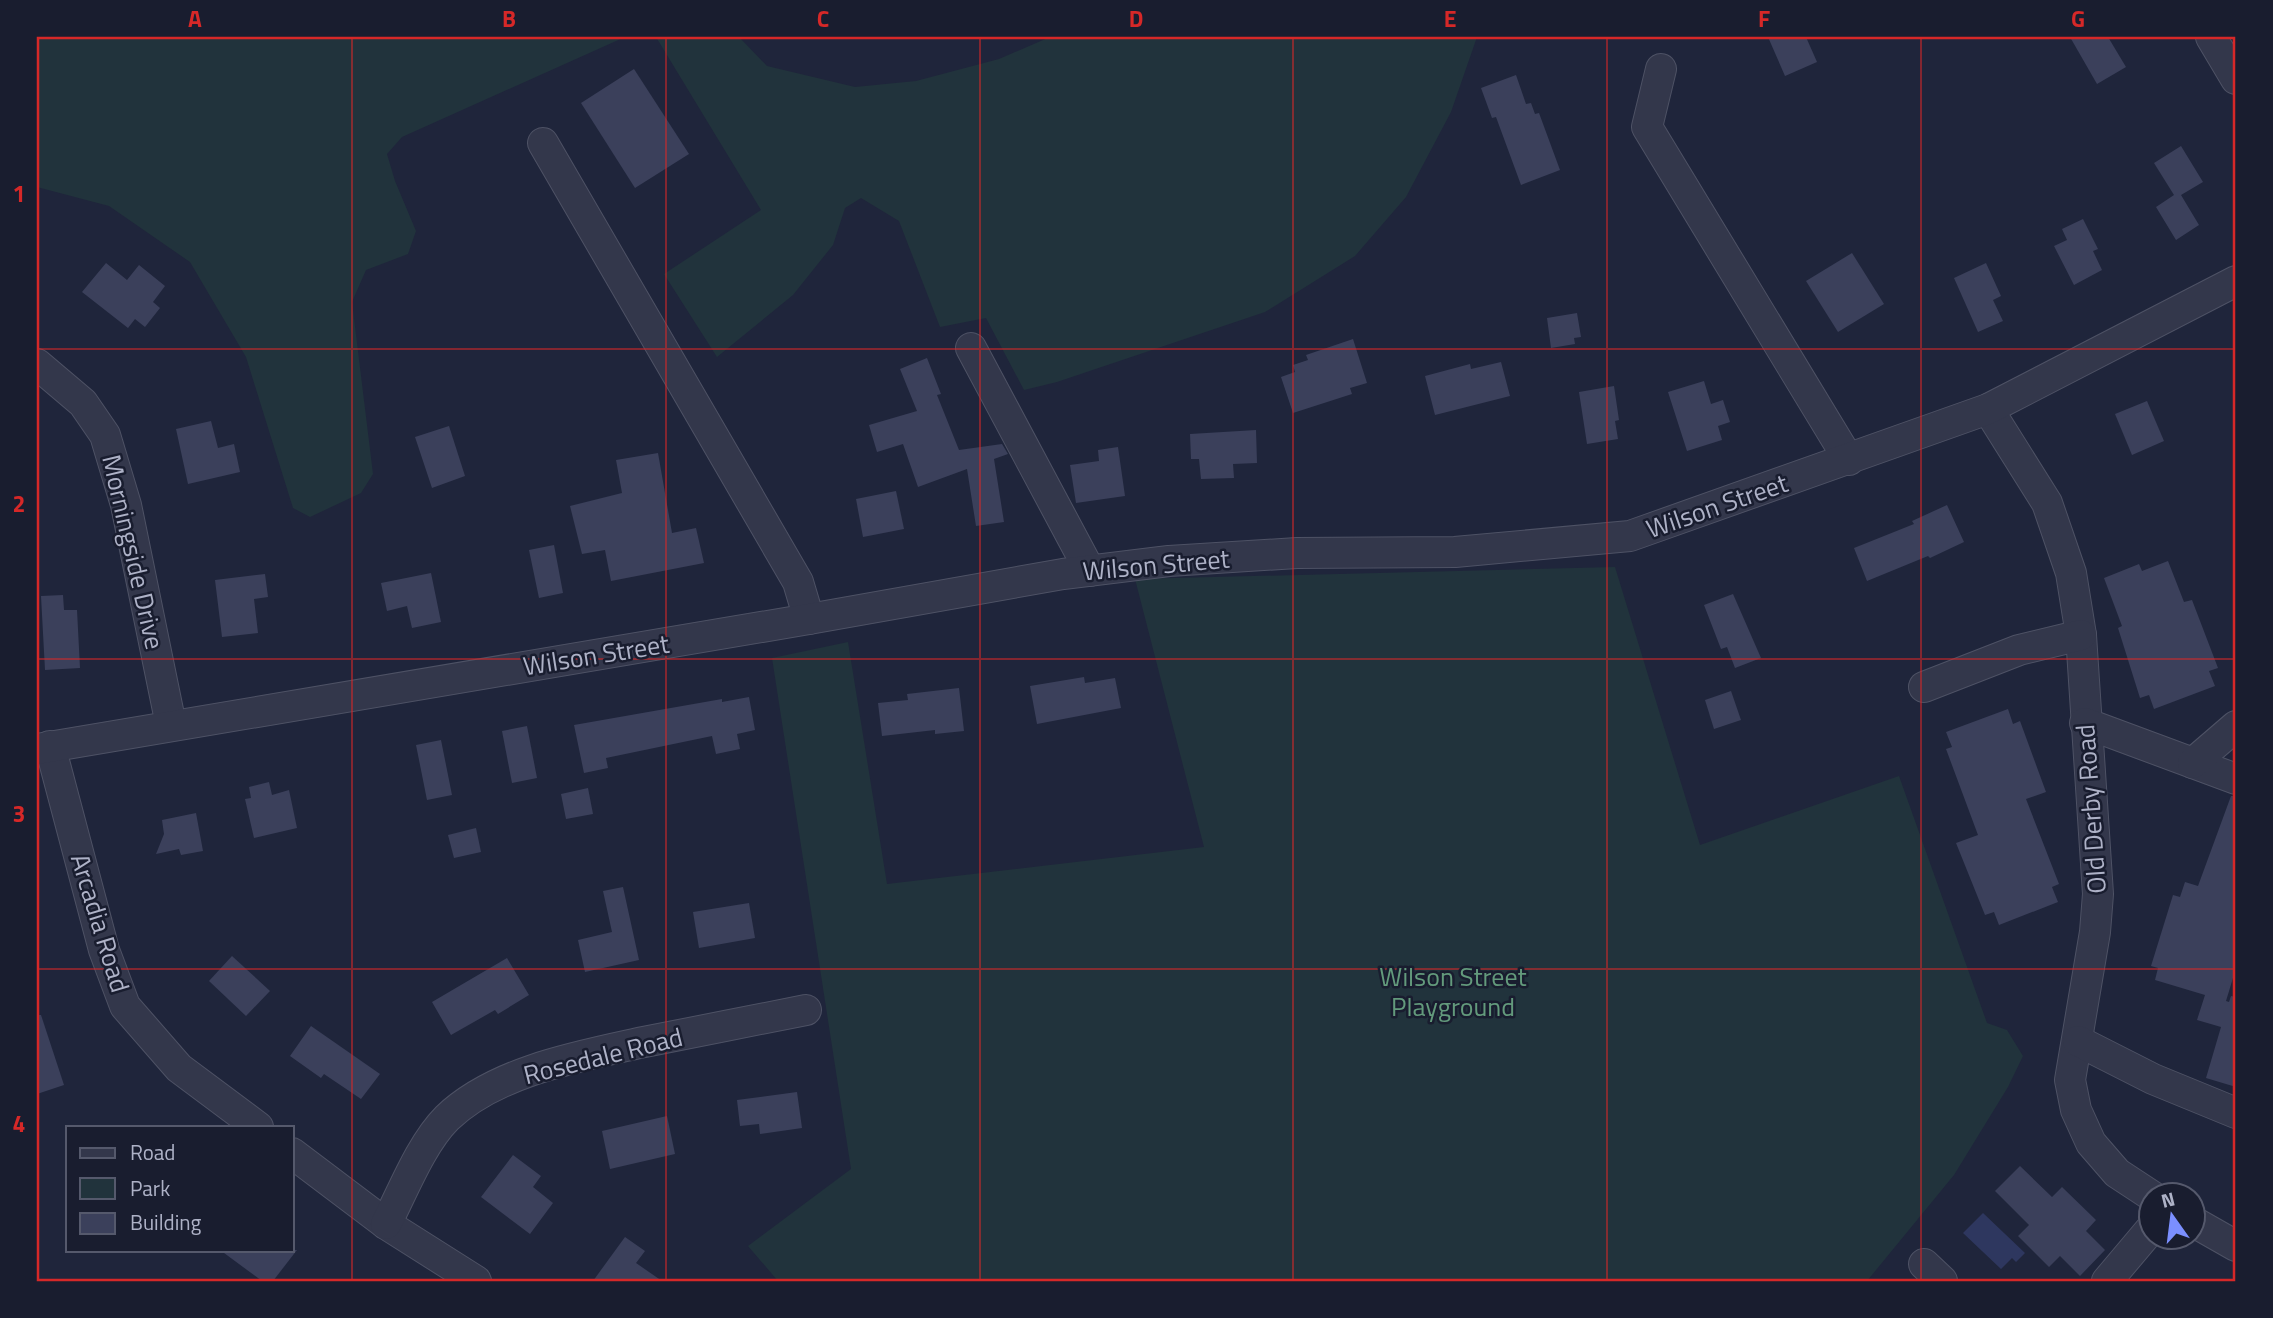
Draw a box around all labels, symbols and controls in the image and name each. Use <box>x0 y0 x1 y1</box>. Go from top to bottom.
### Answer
text: A <box>188 1 202 36</box>
text: B <box>502 1 516 36</box>
text: C <box>817 1 829 36</box>
text: D <box>1129 1 1143 36</box>
text: E <box>1444 1 1456 36</box>
text: F <box>1758 1 1770 36</box>
text: G <box>2071 1 2085 36</box>
text: 1 <box>13 176 25 211</box>
street label: Morningside Drive <box>92 451 175 653</box>
street label: Wilson Street <box>1641 463 1793 548</box>
text: 2 <box>13 486 25 521</box>
street label: Wilson Street <box>1081 539 1231 590</box>
street label: Wilson Street <box>520 624 672 685</box>
street label: Old Derby Road <box>2065 723 2116 895</box>
text: 3 <box>13 796 25 831</box>
street label: Arcadia Road <box>61 849 140 997</box>
park label: Wilson Street Playground <box>1379 957 1527 1026</box>
street label: Rosedale Road <box>519 1017 687 1094</box>
text: 4 <box>13 1106 25 1141</box>
legend <box>66 1126 294 1252</box>
text: Road <box>130 1136 175 1168</box>
text: Park <box>130 1172 170 1204</box>
north arrow <box>2136 1182 2206 1252</box>
text: N <box>2158 1183 2178 1215</box>
text: Building <box>130 1206 202 1238</box>

